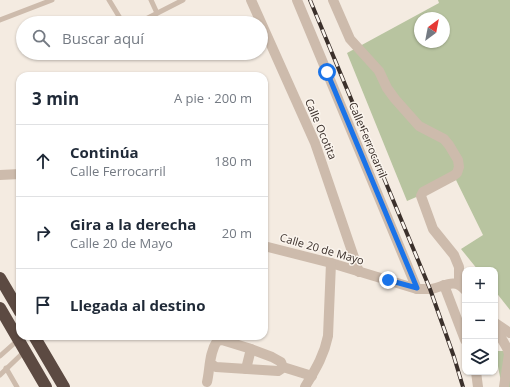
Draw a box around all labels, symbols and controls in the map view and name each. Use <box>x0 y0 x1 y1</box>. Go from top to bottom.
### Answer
north arrow <box>414 12 450 48</box>
search box <box>16 16 268 60</box>
icon: search <box>30 27 52 49</box>
text: Buscar aquí <box>62 28 144 48</box>
route start <box>318 63 336 81</box>
text: 3 min <box>32 87 79 110</box>
text: A pie · 200 m <box>174 89 252 107</box>
street label: Calle Ocotita <box>302 96 341 162</box>
street label: Calle Ferrocarril <box>346 100 391 180</box>
text: Continúa <box>70 142 139 162</box>
icon: ahead <box>32 150 54 172</box>
text: 180 m <box>214 152 252 170</box>
text: Calle Ferrocarril <box>70 162 166 180</box>
text: Gira a la derecha <box>70 214 196 234</box>
icon: right <box>32 222 54 244</box>
text: 20 m <box>222 224 252 242</box>
street label: Calle 20 de Mayo <box>278 229 366 268</box>
text: Calle 20 de Mayo <box>70 234 173 252</box>
map controls <box>462 267 498 375</box>
button: + <box>462 267 498 303</box>
route end <box>379 271 397 289</box>
icon: arrive <box>32 294 54 316</box>
text: Llegada al destino <box>70 295 205 315</box>
button: − <box>462 303 498 339</box>
button: layers <box>462 339 498 375</box>

